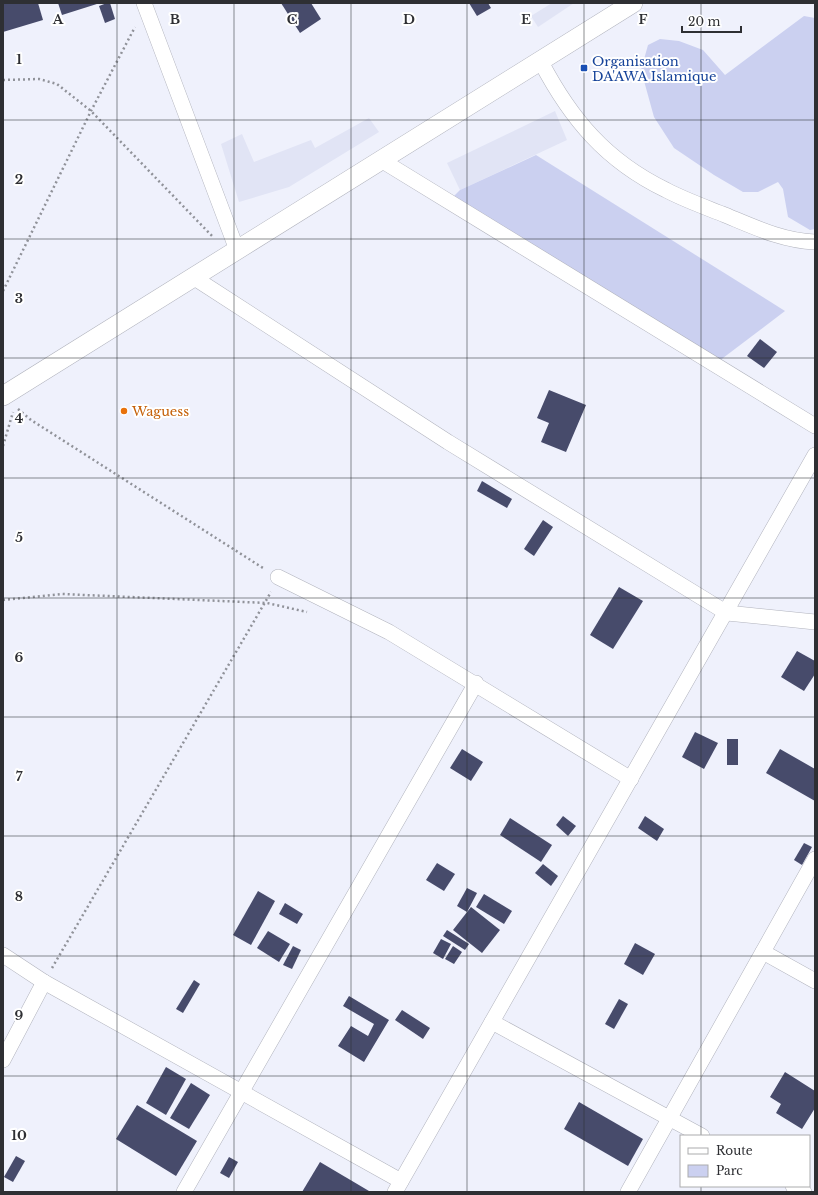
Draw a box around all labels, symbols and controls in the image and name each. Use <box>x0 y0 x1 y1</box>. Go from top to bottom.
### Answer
scale bar <box>682 8 741 34</box>
text: A <box>52 11 64 28</box>
text: B <box>170 11 180 28</box>
text: C <box>287 11 298 28</box>
text: D <box>403 11 415 28</box>
text: E <box>521 11 531 28</box>
text: F <box>639 11 648 28</box>
text: 20 m <box>688 14 720 29</box>
text: 1 <box>16 51 22 68</box>
place label: Organisation DA'AWA Islamique <box>592 53 717 85</box>
marker: Organisation DA'AWA Islamique <box>579 63 589 73</box>
text: 2 <box>15 171 23 188</box>
text: 3 <box>15 290 23 307</box>
place label: Waguess <box>131 403 189 420</box>
marker: Waguess <box>119 406 129 416</box>
text: 4 <box>15 410 24 427</box>
text: 5 <box>15 529 23 546</box>
text: 6 <box>15 649 24 666</box>
text: 7 <box>16 768 23 785</box>
text: 8 <box>15 888 23 905</box>
text: 9 <box>15 1007 24 1024</box>
text: 10 <box>11 1127 27 1144</box>
legend <box>680 1135 810 1187</box>
text: Route <box>716 1143 753 1158</box>
text: Parc <box>716 1163 743 1178</box>

